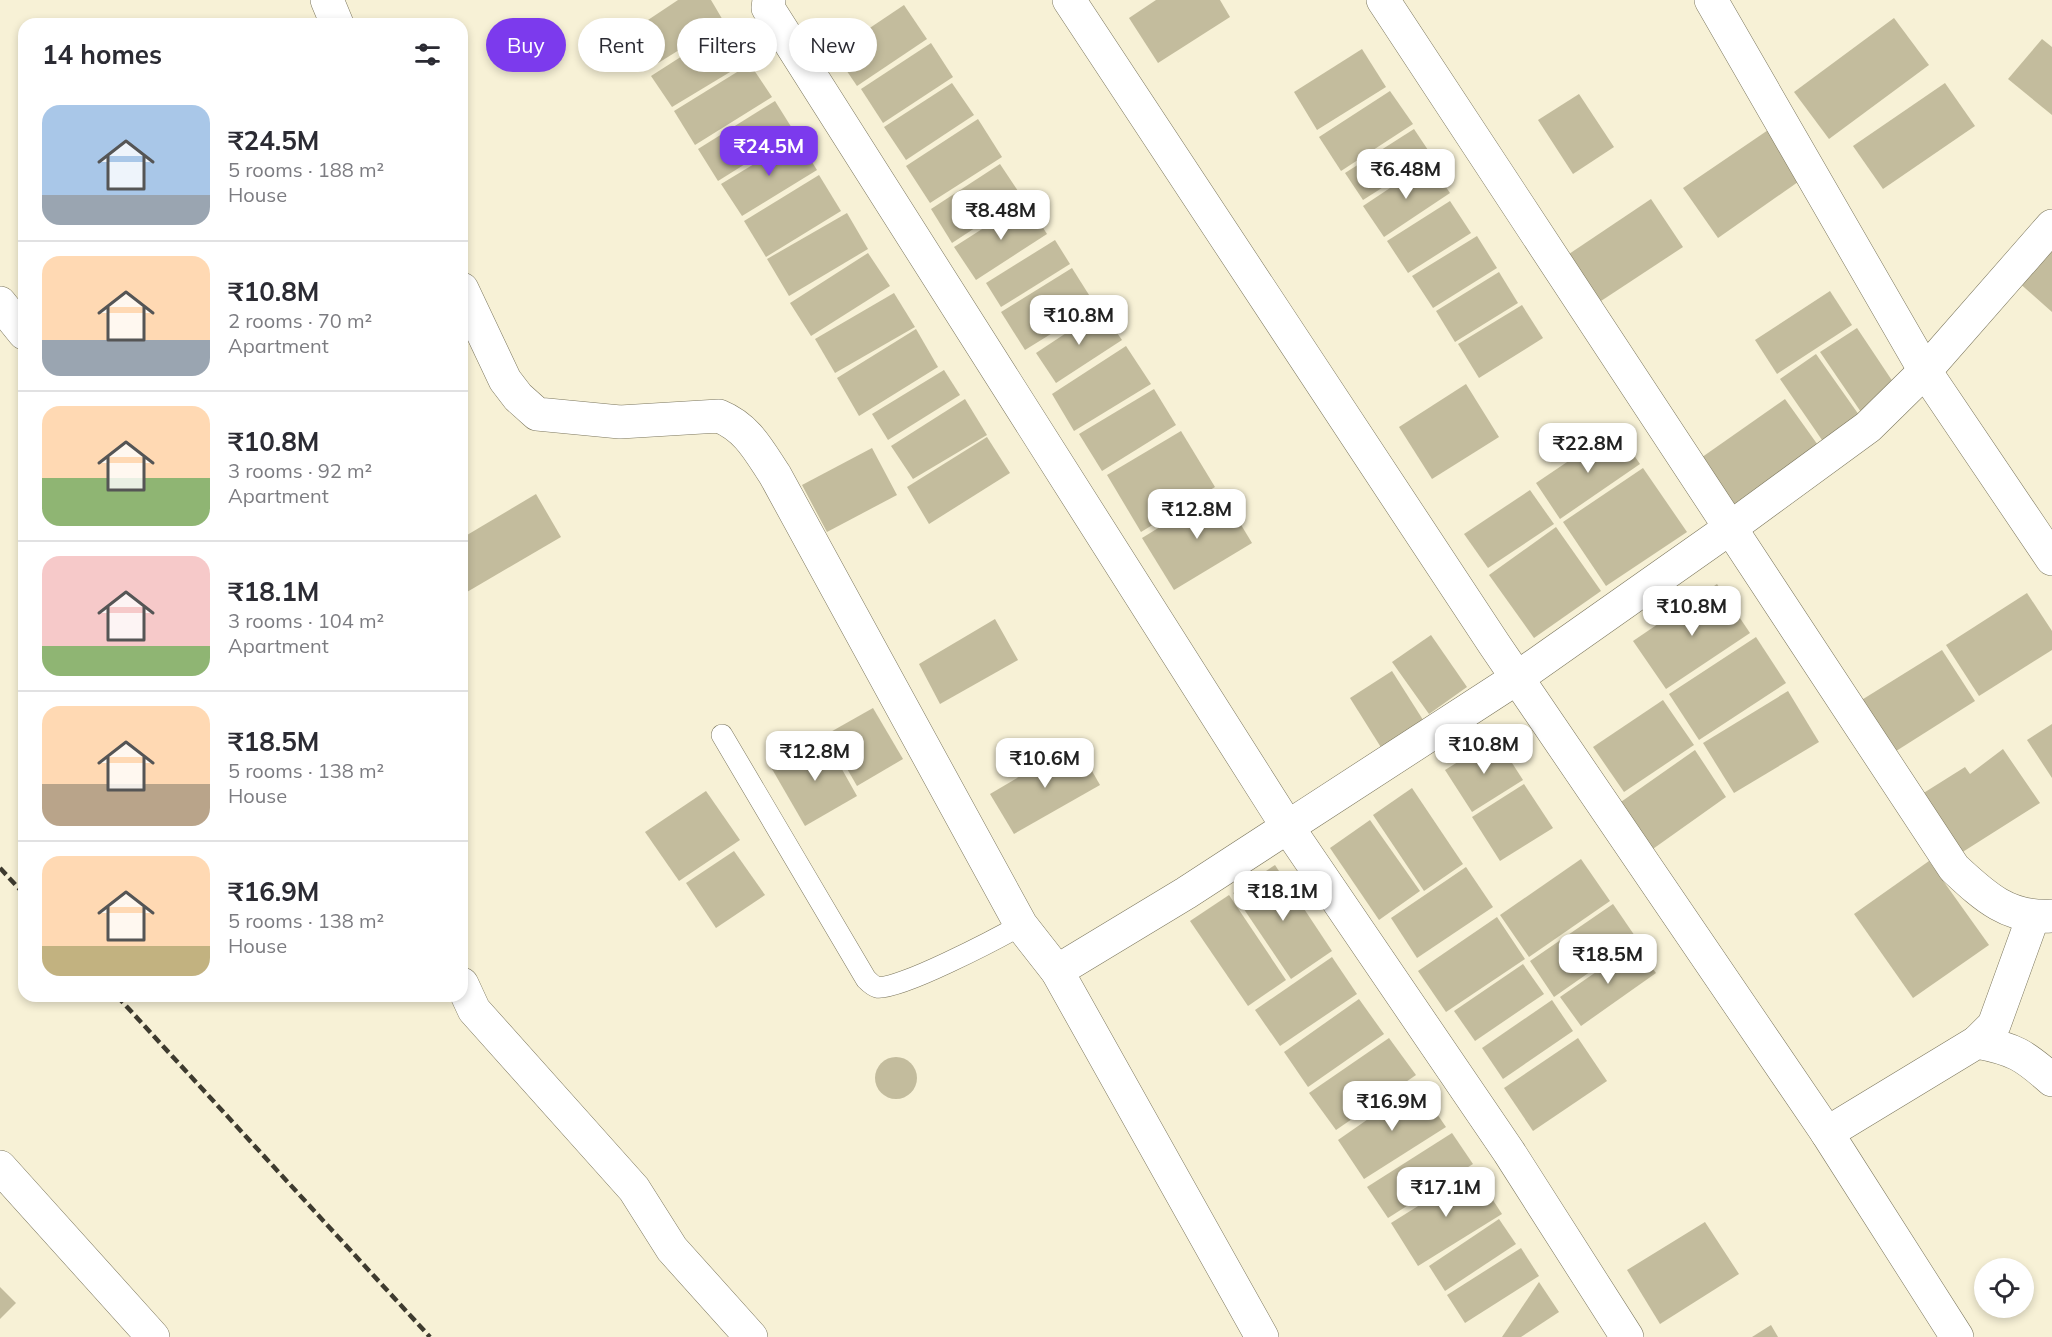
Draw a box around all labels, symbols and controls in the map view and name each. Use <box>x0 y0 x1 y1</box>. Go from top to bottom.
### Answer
chip: Buy <box>486 18 566 72</box>
chip: Rent <box>578 18 665 72</box>
chip: Filters <box>677 18 777 72</box>
chip: New <box>789 18 877 72</box>
text: 14 homes <box>42 38 162 71</box>
icon: filters <box>411 38 444 71</box>
text: ₹24.5M <box>228 124 319 157</box>
pin: ₹24.5M <box>720 126 818 177</box>
icon: home <box>90 129 162 201</box>
text: ₹24.5M <box>734 133 804 158</box>
pin: ₹6.48M <box>1357 149 1455 200</box>
text: ₹6.48M <box>1371 156 1441 181</box>
text: 5 rooms · 188 m² <box>228 157 384 182</box>
text: House <box>228 182 287 207</box>
pin: ₹8.48M <box>952 190 1050 241</box>
text: ₹8.48M <box>966 197 1036 222</box>
text: ₹10.8M <box>228 275 319 308</box>
icon: home <box>90 280 162 352</box>
pin: ₹10.8M <box>1030 295 1128 346</box>
text: ₹10.8M <box>1044 302 1114 327</box>
text: 2 rooms · 70 m² <box>228 308 372 333</box>
text: Apartment <box>228 333 329 358</box>
pin: ₹22.8M <box>1539 423 1637 474</box>
text: ₹10.8M <box>228 425 319 458</box>
icon: home <box>90 430 162 502</box>
text: ₹22.8M <box>1553 430 1623 455</box>
text: 3 rooms · 92 m² <box>228 458 372 483</box>
text: Apartment <box>228 483 329 508</box>
pin: ₹12.8M <box>1148 489 1246 540</box>
text: ₹12.8M <box>1162 496 1232 521</box>
text: ₹18.1M <box>228 575 319 608</box>
icon: home <box>90 580 162 652</box>
pin: ₹10.8M <box>1643 586 1741 637</box>
text: ₹10.8M <box>1657 593 1727 618</box>
text: 3 rooms · 104 m² <box>228 608 384 633</box>
text: Apartment <box>228 633 329 658</box>
pin: ₹10.8M <box>1435 724 1533 775</box>
text: ₹18.5M <box>228 725 319 758</box>
icon: home <box>90 730 162 802</box>
pin: ₹12.8M <box>766 731 864 782</box>
text: ₹10.8M <box>1449 731 1519 756</box>
text: ₹12.8M <box>780 738 850 763</box>
pin: ₹10.6M <box>996 738 1094 789</box>
text: ₹10.6M <box>1010 745 1080 770</box>
text: 5 rooms · 138 m² <box>228 758 384 783</box>
text: House <box>228 783 287 808</box>
pin: ₹18.1M <box>1234 871 1332 922</box>
text: ₹16.9M <box>228 875 319 908</box>
text: ₹18.1M <box>1248 878 1318 903</box>
icon: home <box>90 880 162 952</box>
text: 5 rooms · 138 m² <box>228 908 384 933</box>
text: House <box>228 933 287 958</box>
pin: ₹18.5M <box>1559 934 1657 985</box>
text: ₹18.5M <box>1573 941 1643 966</box>
pin: ₹16.9M <box>1343 1081 1441 1132</box>
text: ₹16.9M <box>1357 1088 1427 1113</box>
pin: ₹17.1M <box>1397 1167 1495 1218</box>
text: ₹17.1M <box>1411 1174 1481 1199</box>
map controls <box>1974 1258 2034 1318</box>
button: locate <box>1974 1258 2034 1318</box>

